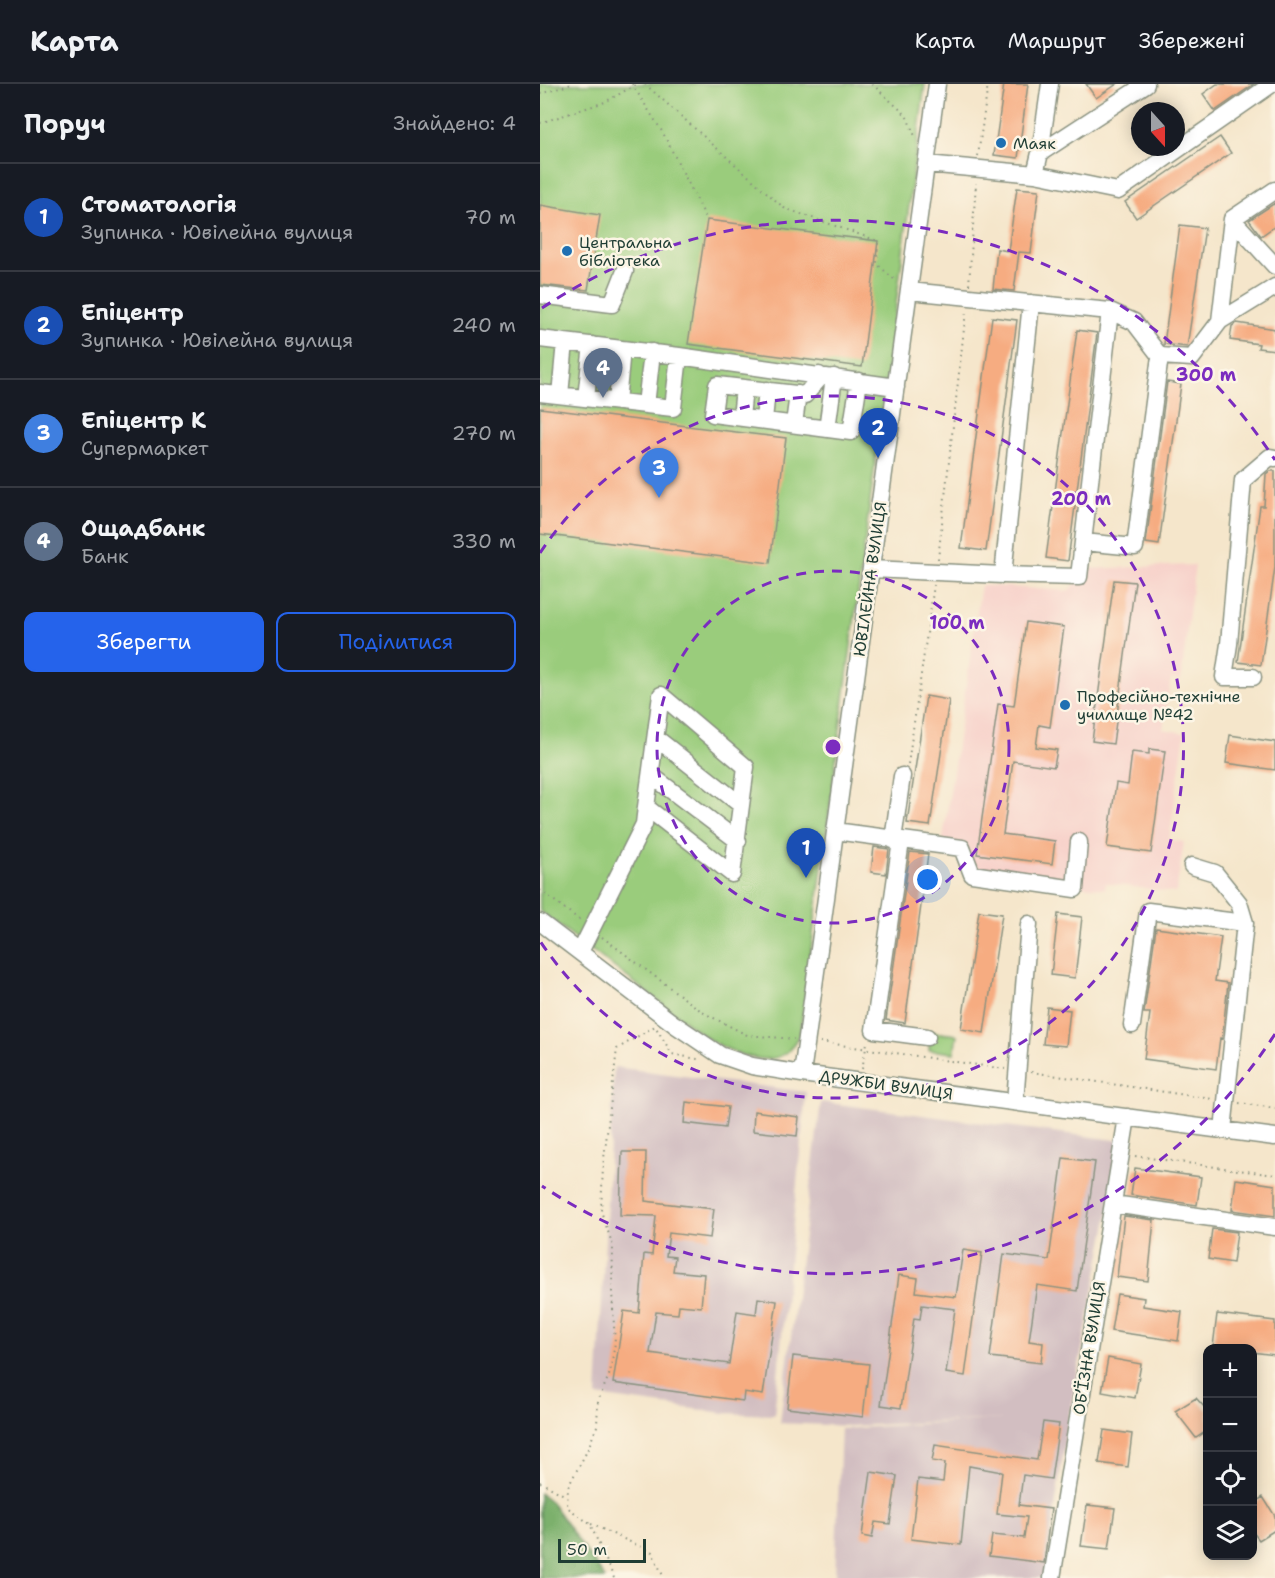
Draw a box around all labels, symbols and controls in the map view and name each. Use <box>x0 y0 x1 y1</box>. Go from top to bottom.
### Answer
text: Карта <box>30 22 119 60</box>
text: Карта <box>915 27 975 55</box>
text: Маршрут <box>1008 27 1106 55</box>
text: Збережені <box>1139 27 1245 55</box>
north arrow <box>1131 102 1185 156</box>
text: Поруч <box>24 106 106 141</box>
text: Знайдено: 4 <box>393 110 516 136</box>
place label: Маяк <box>1013 133 1056 154</box>
marker: Маяк <box>994 136 1008 150</box>
text: Стоматологія <box>81 190 237 219</box>
text: 1 <box>39 204 48 230</box>
text: 70 m <box>464 204 516 230</box>
text: Зупинка · Ювілейна вулиця <box>81 219 353 245</box>
place label: Центральна бібліотека <box>579 232 672 271</box>
marker: Центральна бібліотека <box>560 244 574 258</box>
text: Епіцентр <box>81 298 184 327</box>
text: 2 <box>37 312 51 338</box>
text: 240 m <box>451 312 516 338</box>
text: Зупинка · Ювілейна вулиця <box>81 327 353 353</box>
pin: 4 <box>584 348 622 398</box>
text: 300 m <box>1176 363 1237 387</box>
text: Епіцентр К <box>81 406 206 435</box>
pin: 2 <box>858 408 898 458</box>
text: 3 <box>37 420 51 446</box>
text: 270 m <box>452 420 516 446</box>
text: Супермаркет <box>81 435 208 461</box>
pin: 3 <box>640 448 678 498</box>
text: 200 m <box>1051 487 1112 511</box>
street label: ЮВІЛЕЙНА ВУЛИЦЯ <box>849 500 891 658</box>
text: Ощадбанк <box>81 514 205 543</box>
text: 4 <box>37 528 51 554</box>
text: 330 m <box>452 528 516 554</box>
text: Банк <box>81 543 129 569</box>
text: 100 m <box>929 611 985 635</box>
button: Зберегти <box>24 612 264 672</box>
button: Поділитися <box>276 612 516 672</box>
place label: Професійно-технічне училище №42 <box>1077 686 1241 725</box>
marker: Професійно-технічне училище №42 <box>1058 698 1072 712</box>
centre of rings <box>823 737 843 757</box>
pin: 1 <box>786 828 826 878</box>
your location <box>913 865 942 894</box>
street label: ДРУЖБИ ВУЛИЦЯ <box>818 1065 954 1105</box>
street label: ОБ’ЇЗНА ВУЛИЦЯ <box>1068 1280 1110 1416</box>
map controls <box>1203 1344 1257 1560</box>
button: + <box>1203 1344 1257 1398</box>
button: − <box>1203 1398 1257 1452</box>
button: locate <box>1203 1452 1257 1506</box>
button: layers <box>1203 1506 1257 1560</box>
scale bar <box>558 1536 646 1564</box>
text: 50 m <box>567 1539 607 1560</box>

